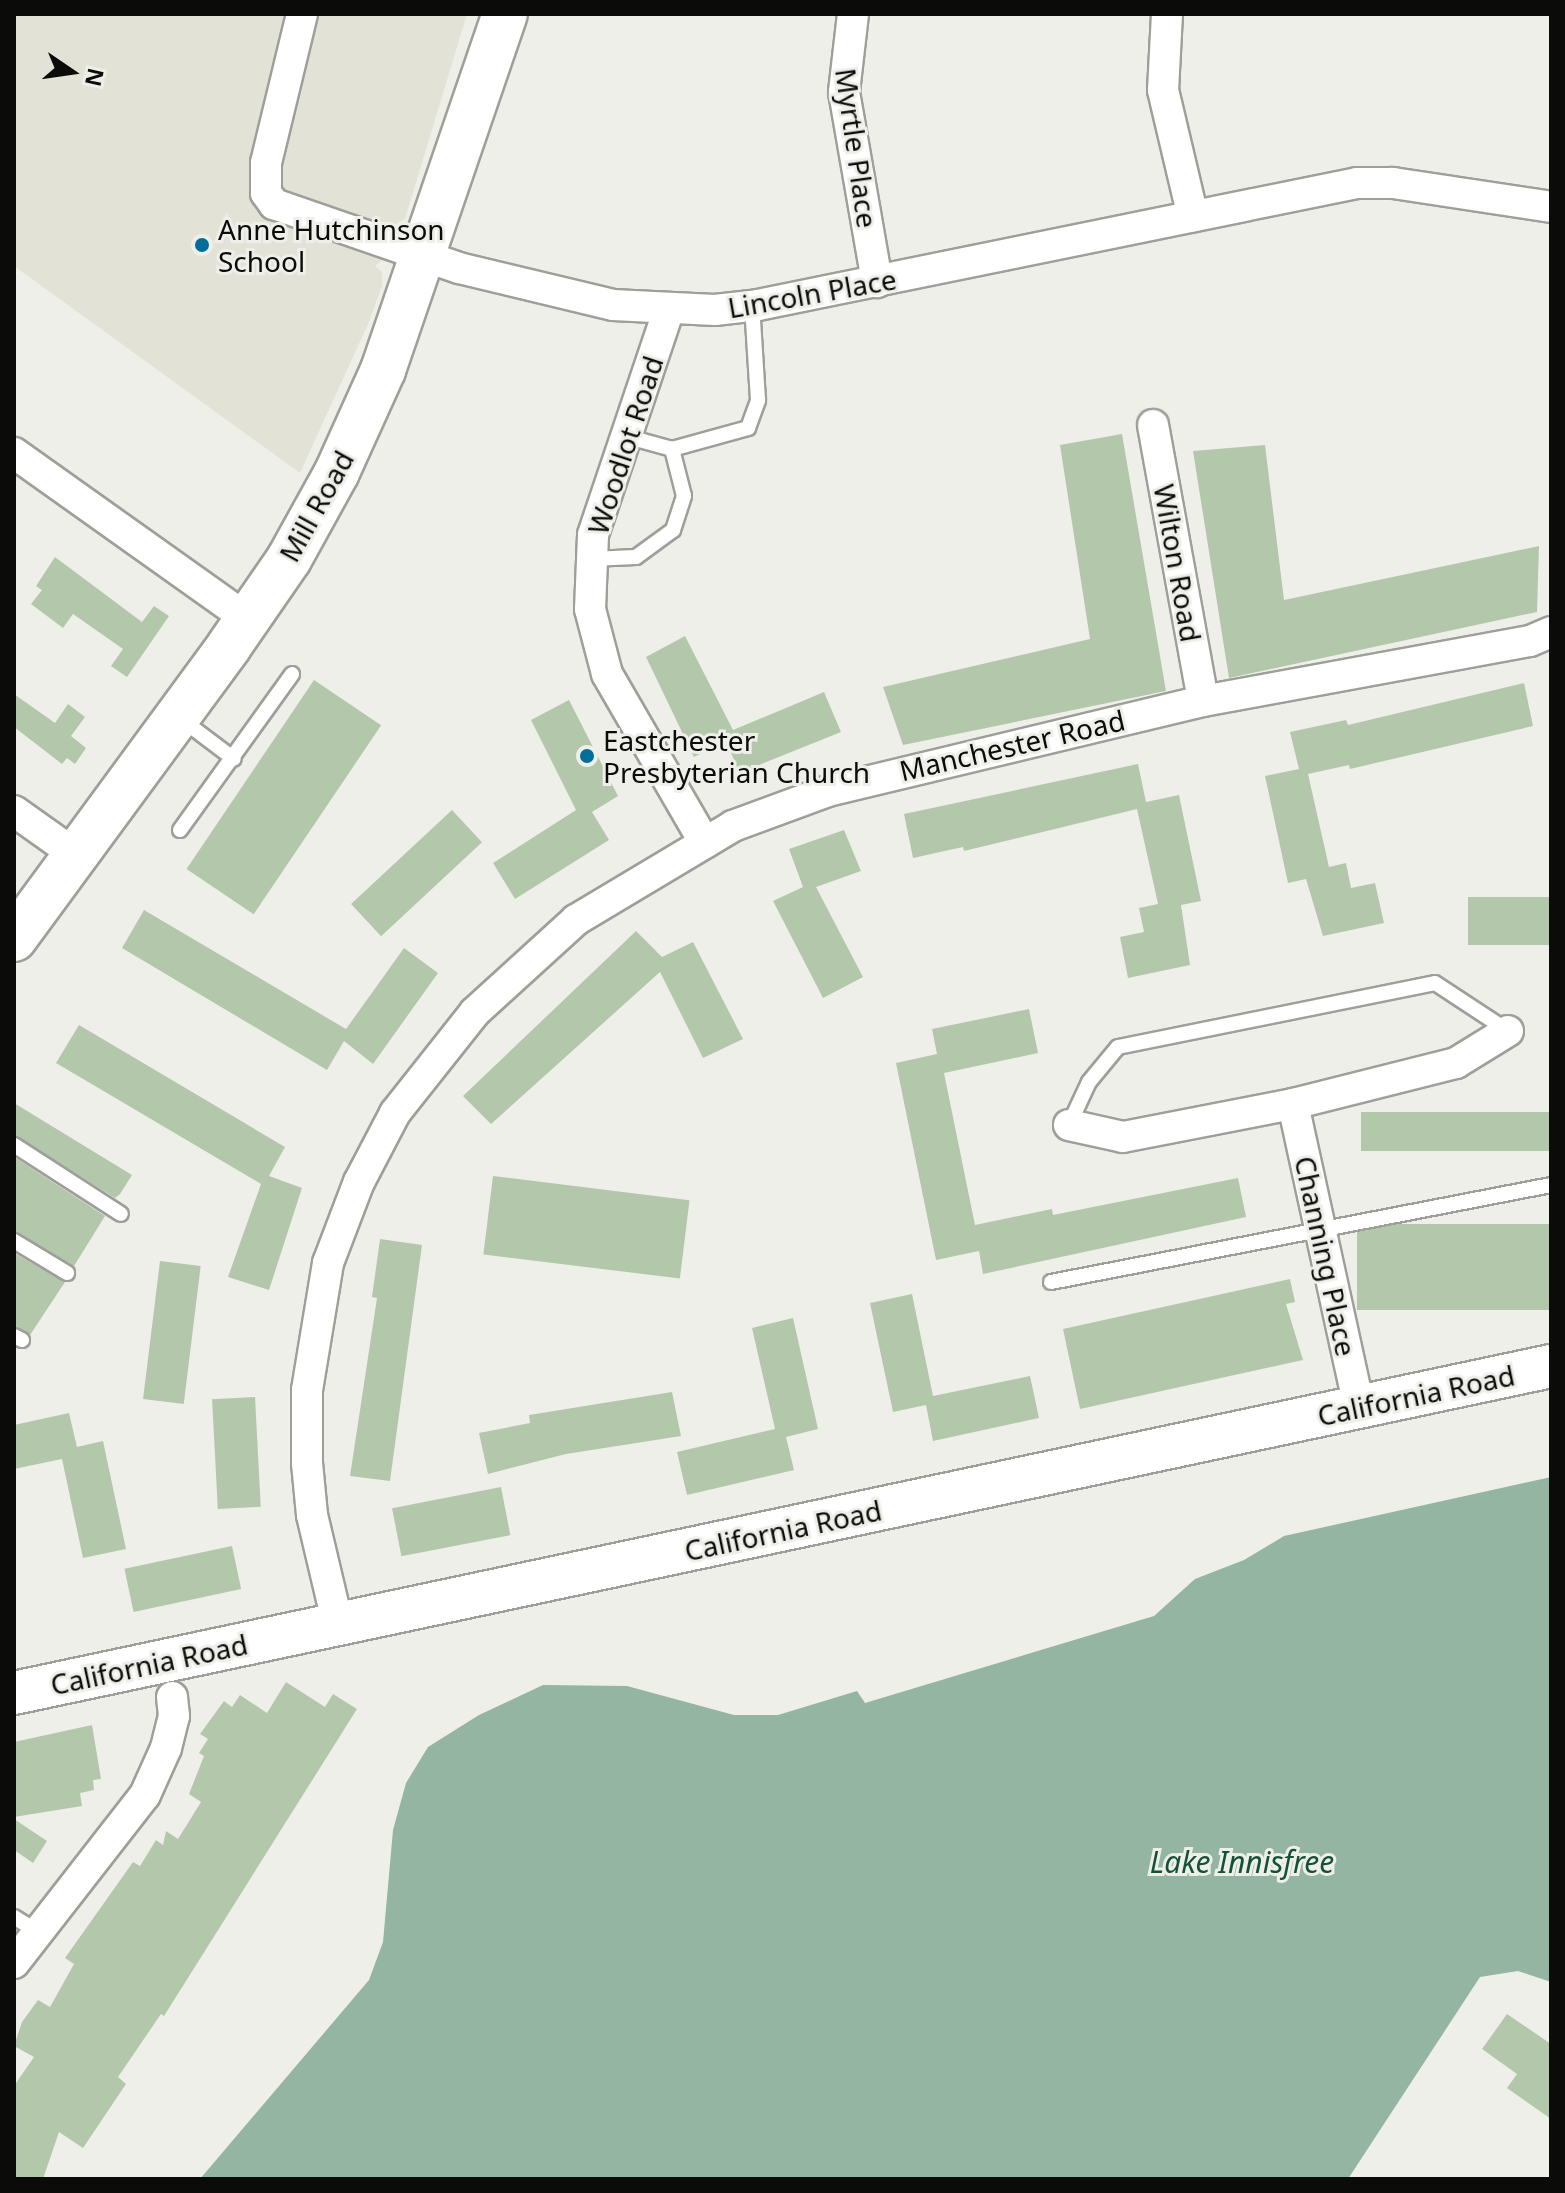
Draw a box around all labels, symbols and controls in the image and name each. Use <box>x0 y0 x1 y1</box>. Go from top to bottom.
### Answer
north arrow <box>32 32 112 112</box>
text: N <box>79 65 112 89</box>
street label: Myrtle Place <box>829 66 885 230</box>
place label: Anne Hutchinson School <box>218 212 445 278</box>
marker: Anne Hutchinson School <box>193 236 211 254</box>
street label: Lincoln Place <box>725 262 899 324</box>
street label: Woodlot Road <box>580 352 670 538</box>
street label: Mill Road <box>272 445 360 567</box>
street label: Wilton Road <box>1148 482 1208 644</box>
street label: Manchester Road <box>896 703 1128 787</box>
place label: Eastchester Presbyterian Church <box>603 723 870 789</box>
marker: Eastchester Presbyterian Church <box>578 747 596 765</box>
street label: Channing Place <box>1288 1153 1364 1359</box>
street label: California Road <box>1314 1358 1518 1432</box>
street label: California Road <box>681 1493 885 1567</box>
street label: California Road <box>47 1627 251 1701</box>
water label: Lake Innisfree <box>1150 1844 1334 1880</box>

